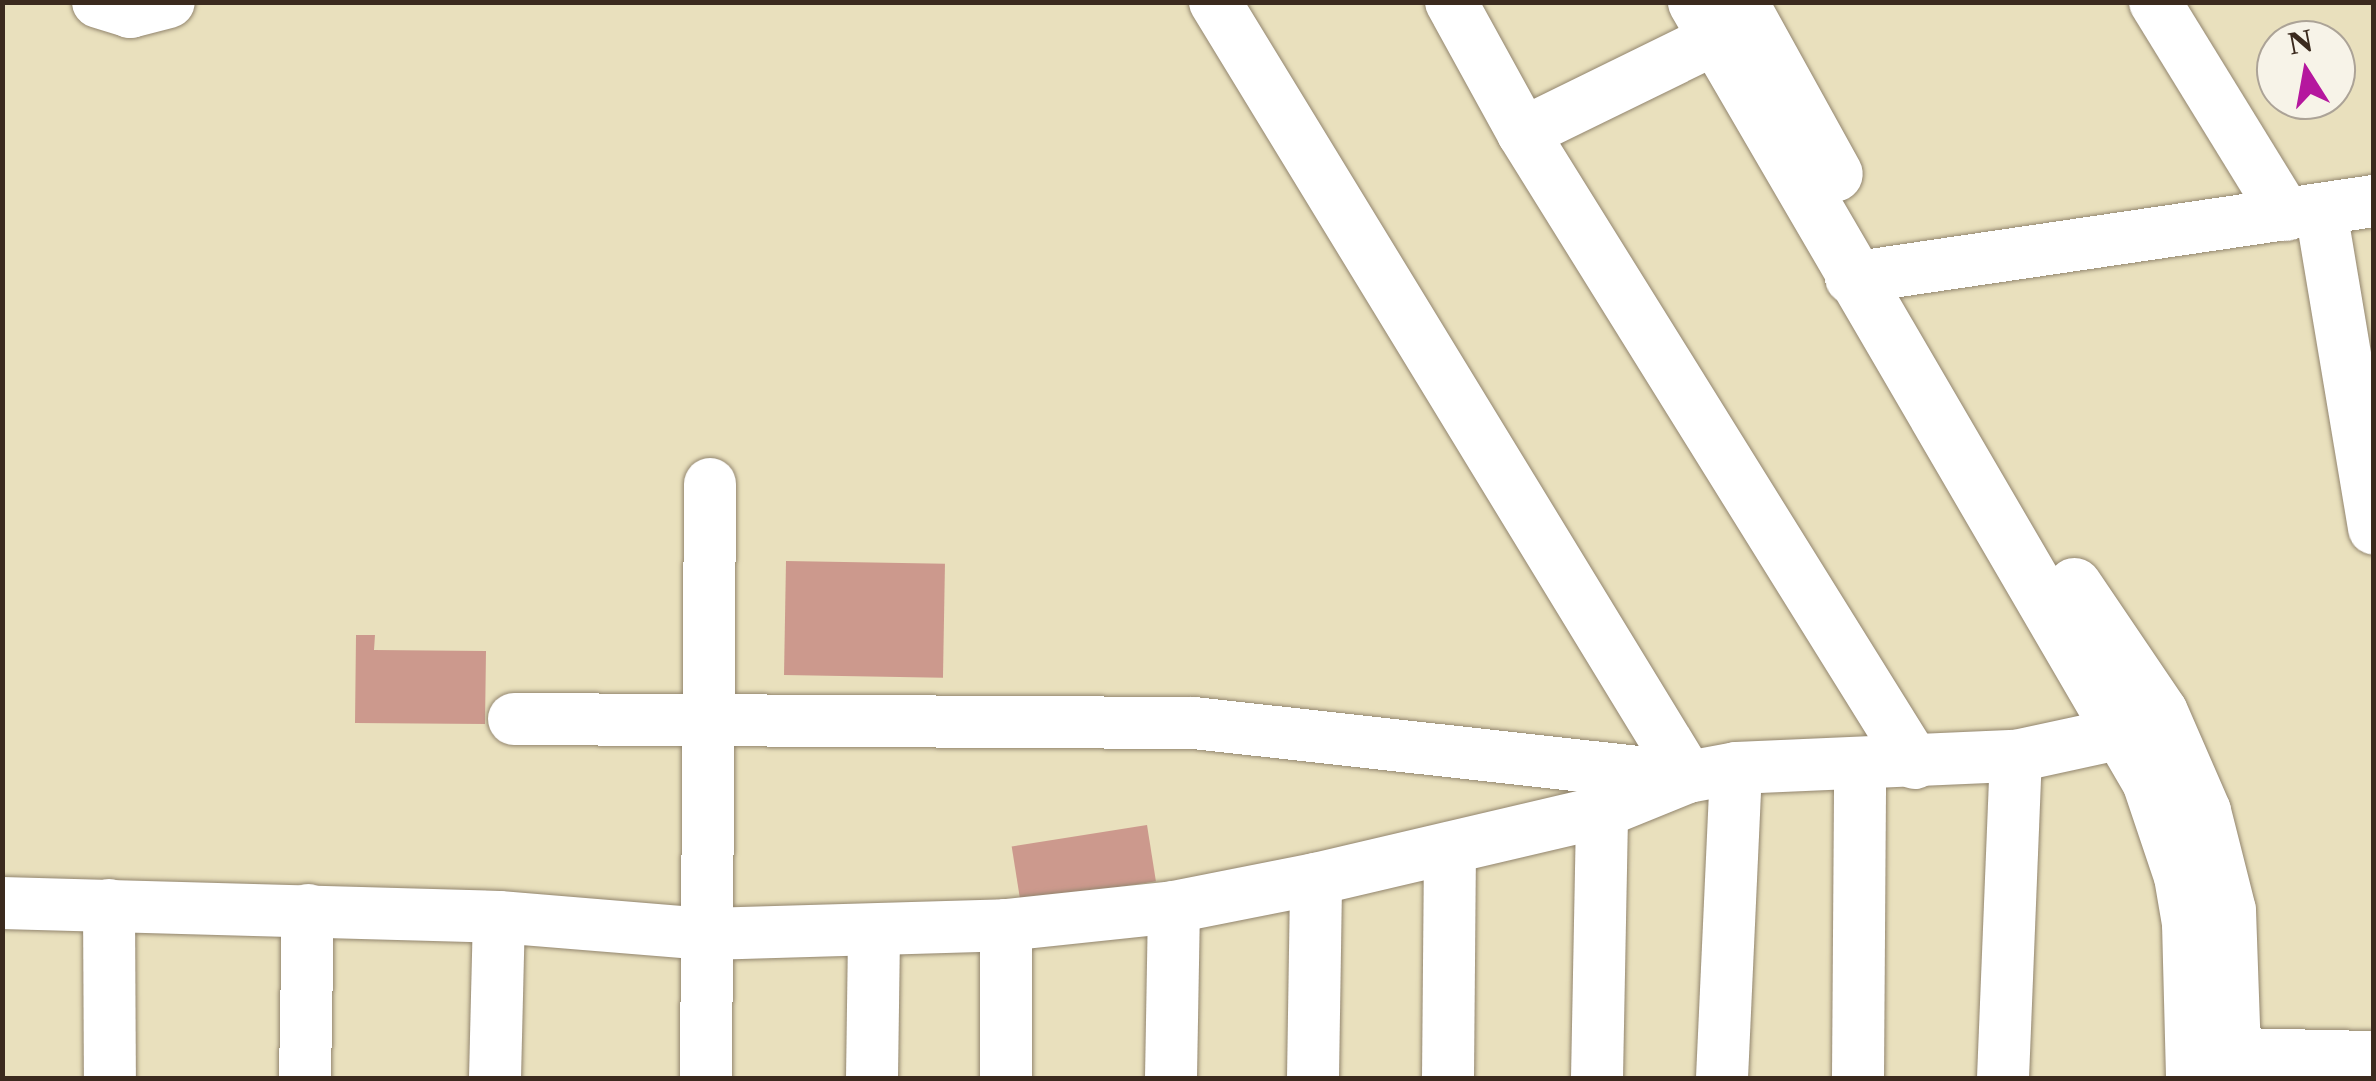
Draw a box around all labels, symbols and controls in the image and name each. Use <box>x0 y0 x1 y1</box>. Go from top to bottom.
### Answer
north arrow <box>2256 20 2356 120</box>
text: N <box>2285 24 2316 62</box>

